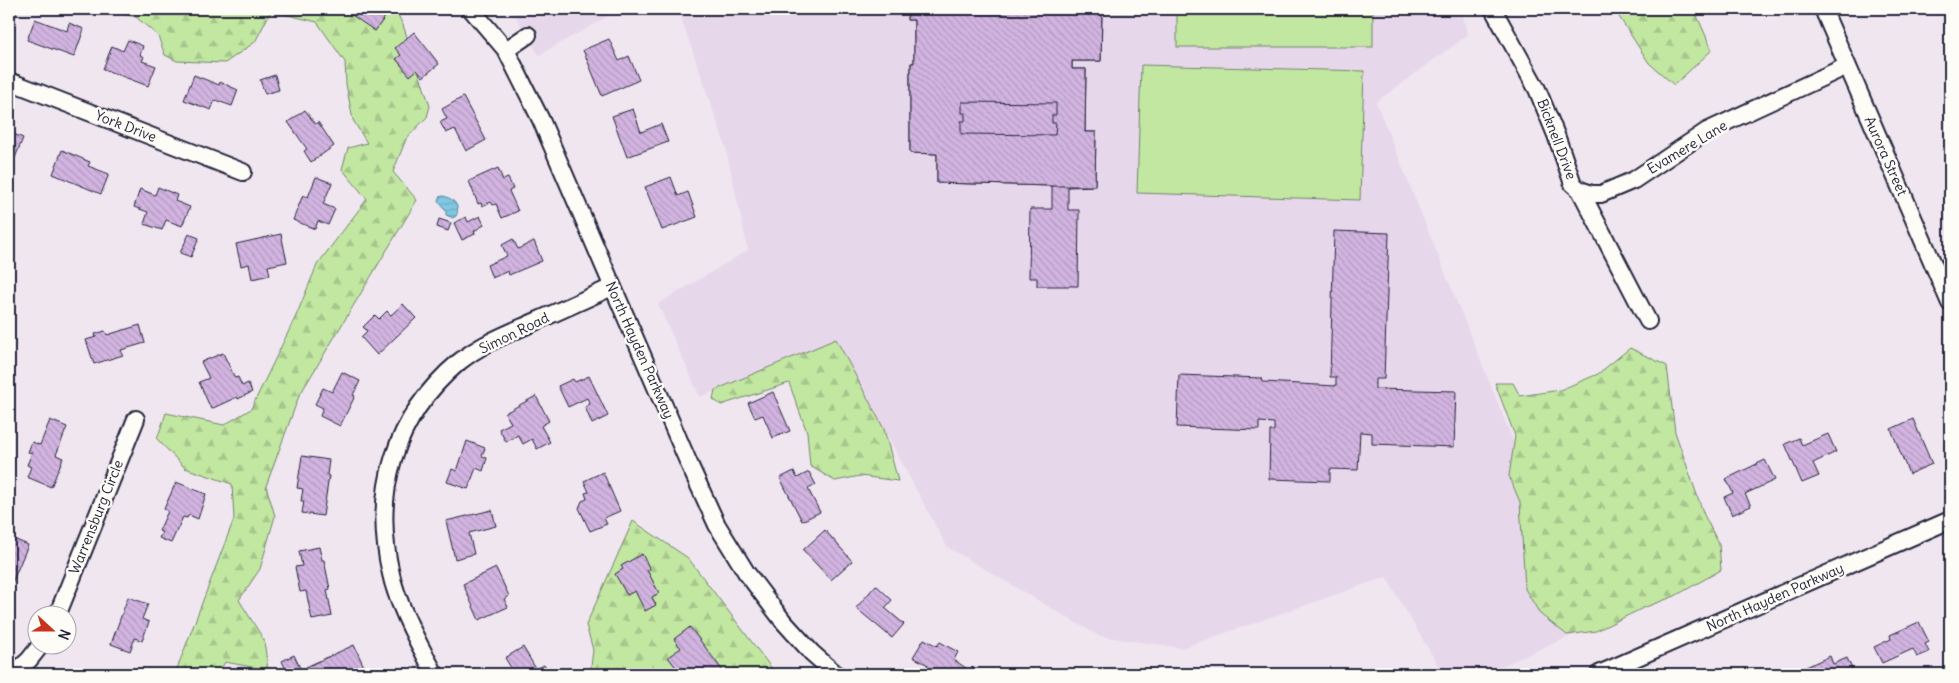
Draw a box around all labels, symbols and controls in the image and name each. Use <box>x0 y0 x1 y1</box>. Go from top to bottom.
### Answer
street label: Bicknell Drive <box>1533 96 1581 182</box>
street label: York Drive <box>93 106 159 146</box>
street label: Aurora Street <box>1861 114 1912 199</box>
street label: Evamere Lane <box>1644 116 1730 178</box>
street label: North Hayden Parkway <box>602 279 678 421</box>
street label: Simon Road <box>476 308 552 358</box>
street label: Warrensburg Circle <box>65 457 127 577</box>
street label: North Hayden Parkway <box>1704 559 1846 635</box>
north arrow <box>28 606 78 656</box>
text: N <box>54 627 74 642</box>

